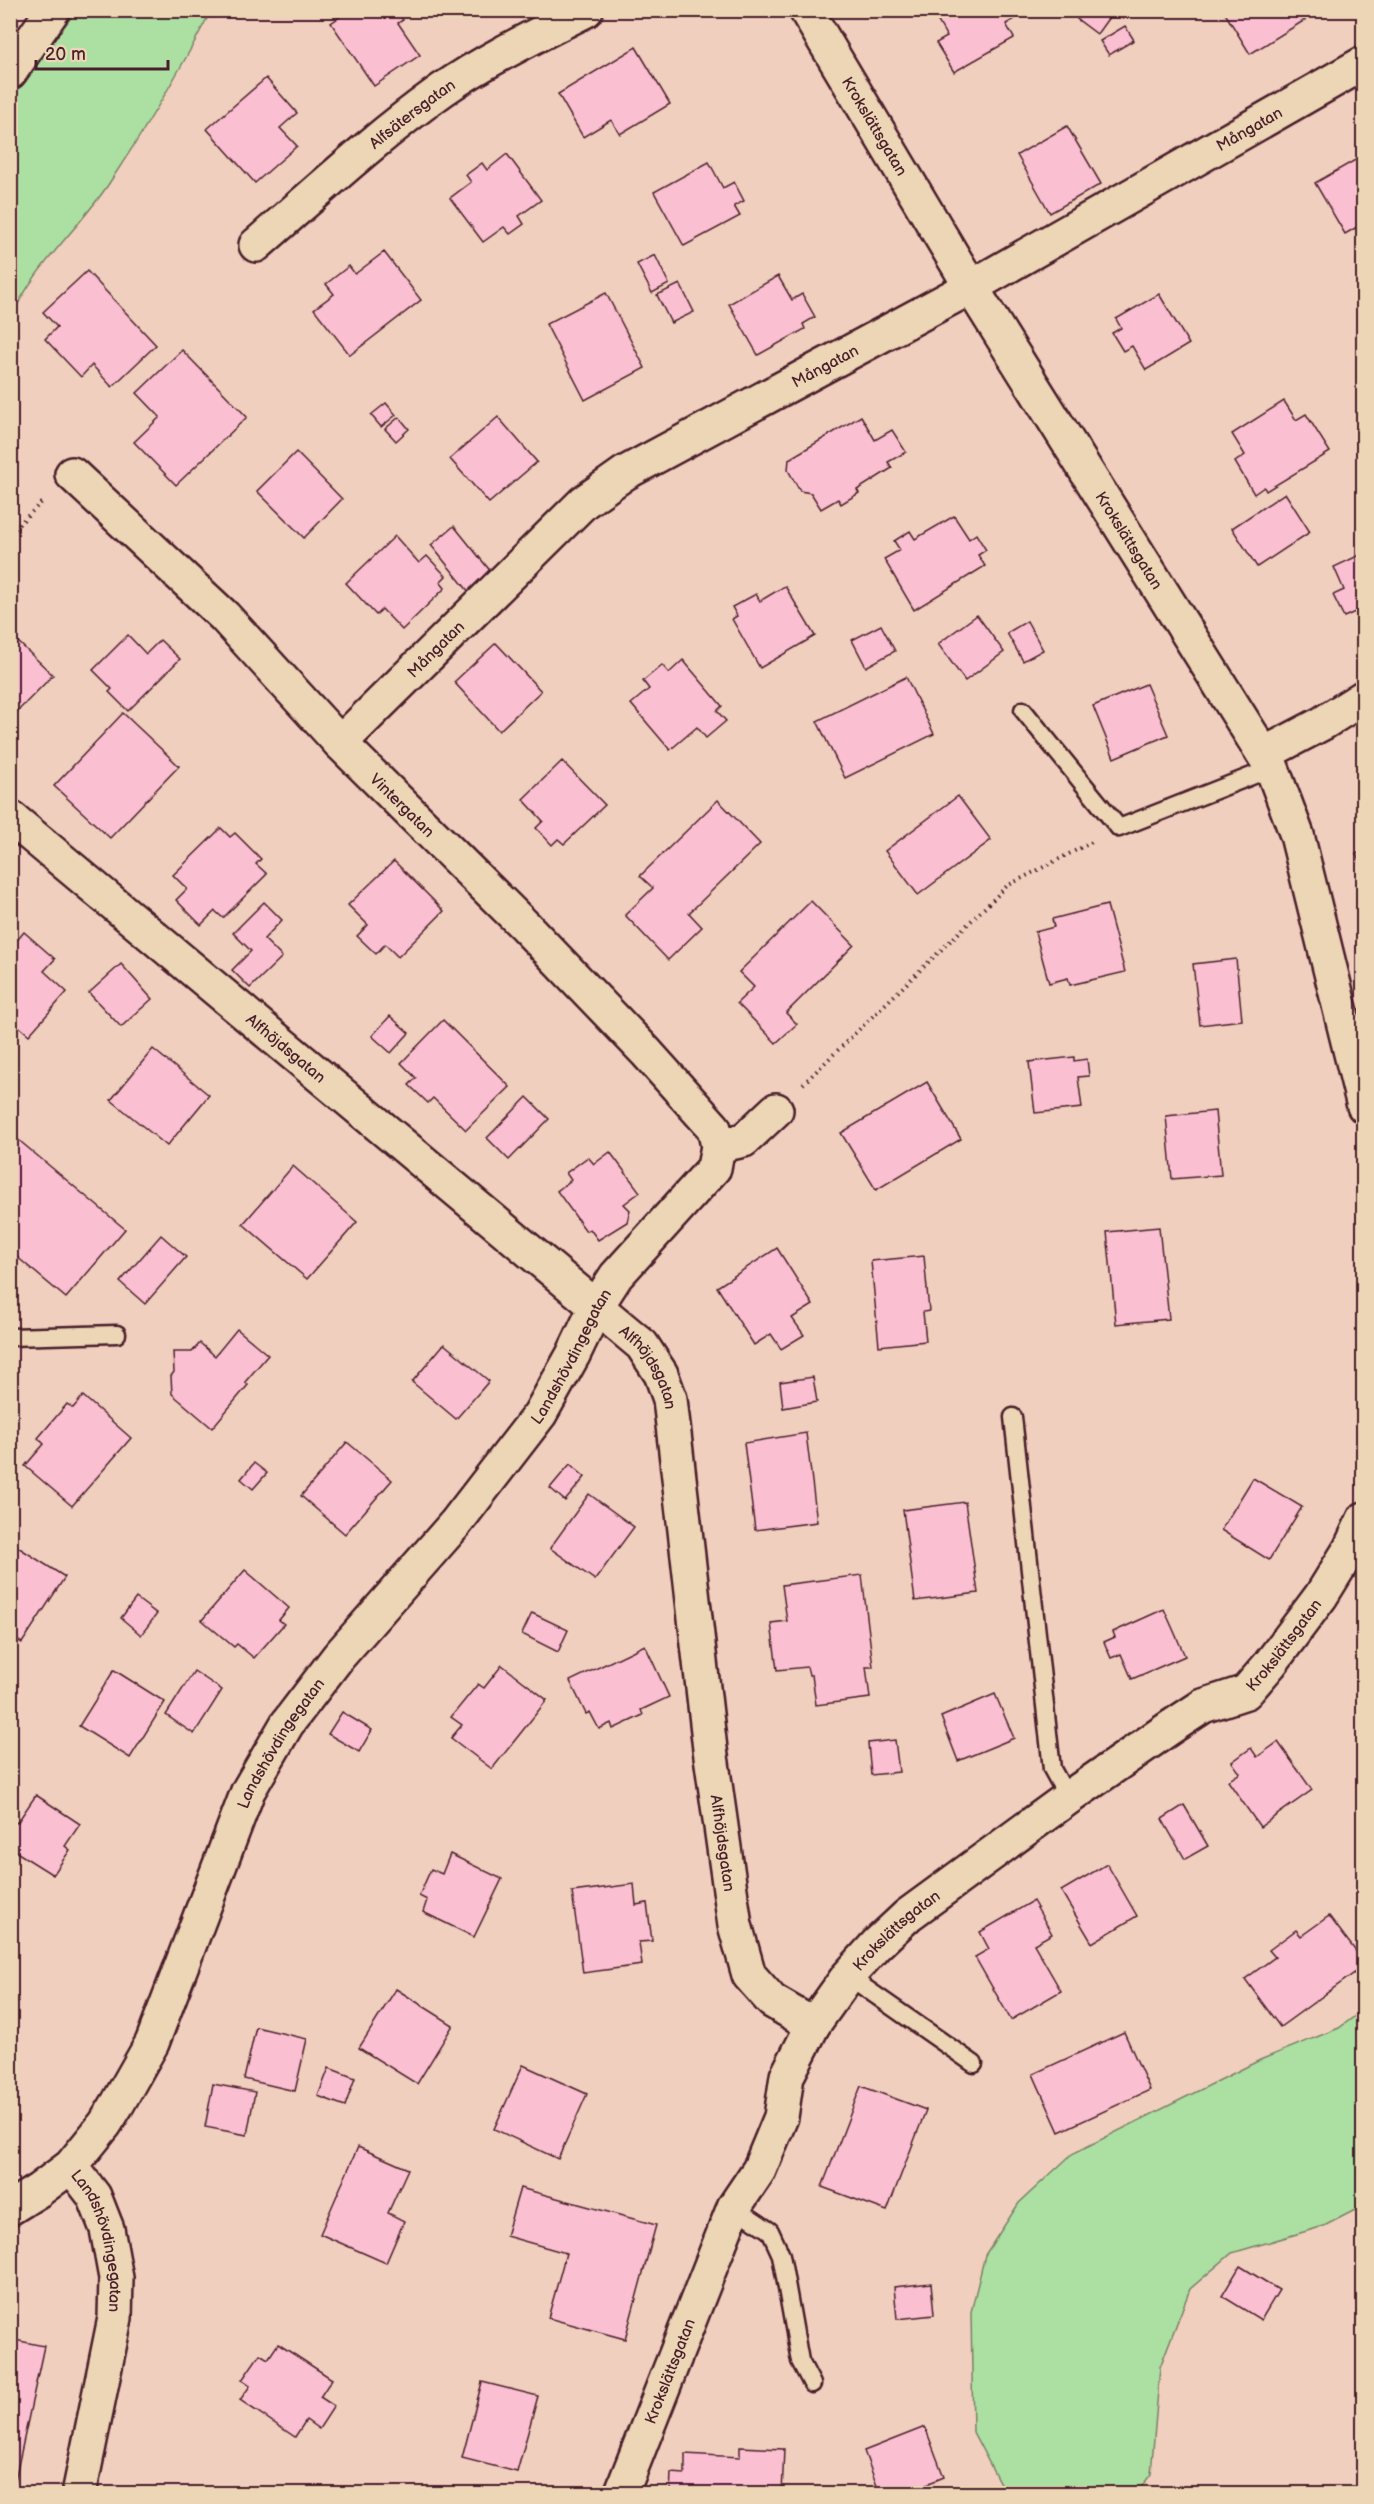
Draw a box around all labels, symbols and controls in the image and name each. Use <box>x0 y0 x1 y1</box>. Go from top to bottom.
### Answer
scale bar <box>36 33 168 71</box>
text: 20 m <box>45 44 86 65</box>
street label: Krokslättsgatan <box>837 74 911 180</box>
street label: Alfsätersgatan <box>366 76 459 154</box>
street label: Mångatan <box>1213 104 1286 156</box>
street label: Mångatan <box>789 341 862 393</box>
street label: Krokslättsgatan <box>1090 489 1166 593</box>
street label: Mångatan <box>404 618 469 682</box>
street label: Vintergatan <box>365 770 438 842</box>
street label: Alfhöjdsgatan <box>242 1010 329 1088</box>
street label: Landshövdingegatan <box>528 1286 616 1428</box>
street label: Alfhöjdsgatan <box>615 1322 679 1410</box>
street label: Krokslättsgatan <box>1243 1596 1326 1696</box>
street label: Landshövdingegatan <box>234 1675 329 1812</box>
street label: Alfhöjdsgatan <box>706 1794 738 1893</box>
street label: Krokslättsgatan <box>849 1887 944 1975</box>
street label: Landshövdingegatan <box>66 2166 124 2312</box>
street label: Krokslättsgatan <box>641 2316 700 2427</box>

